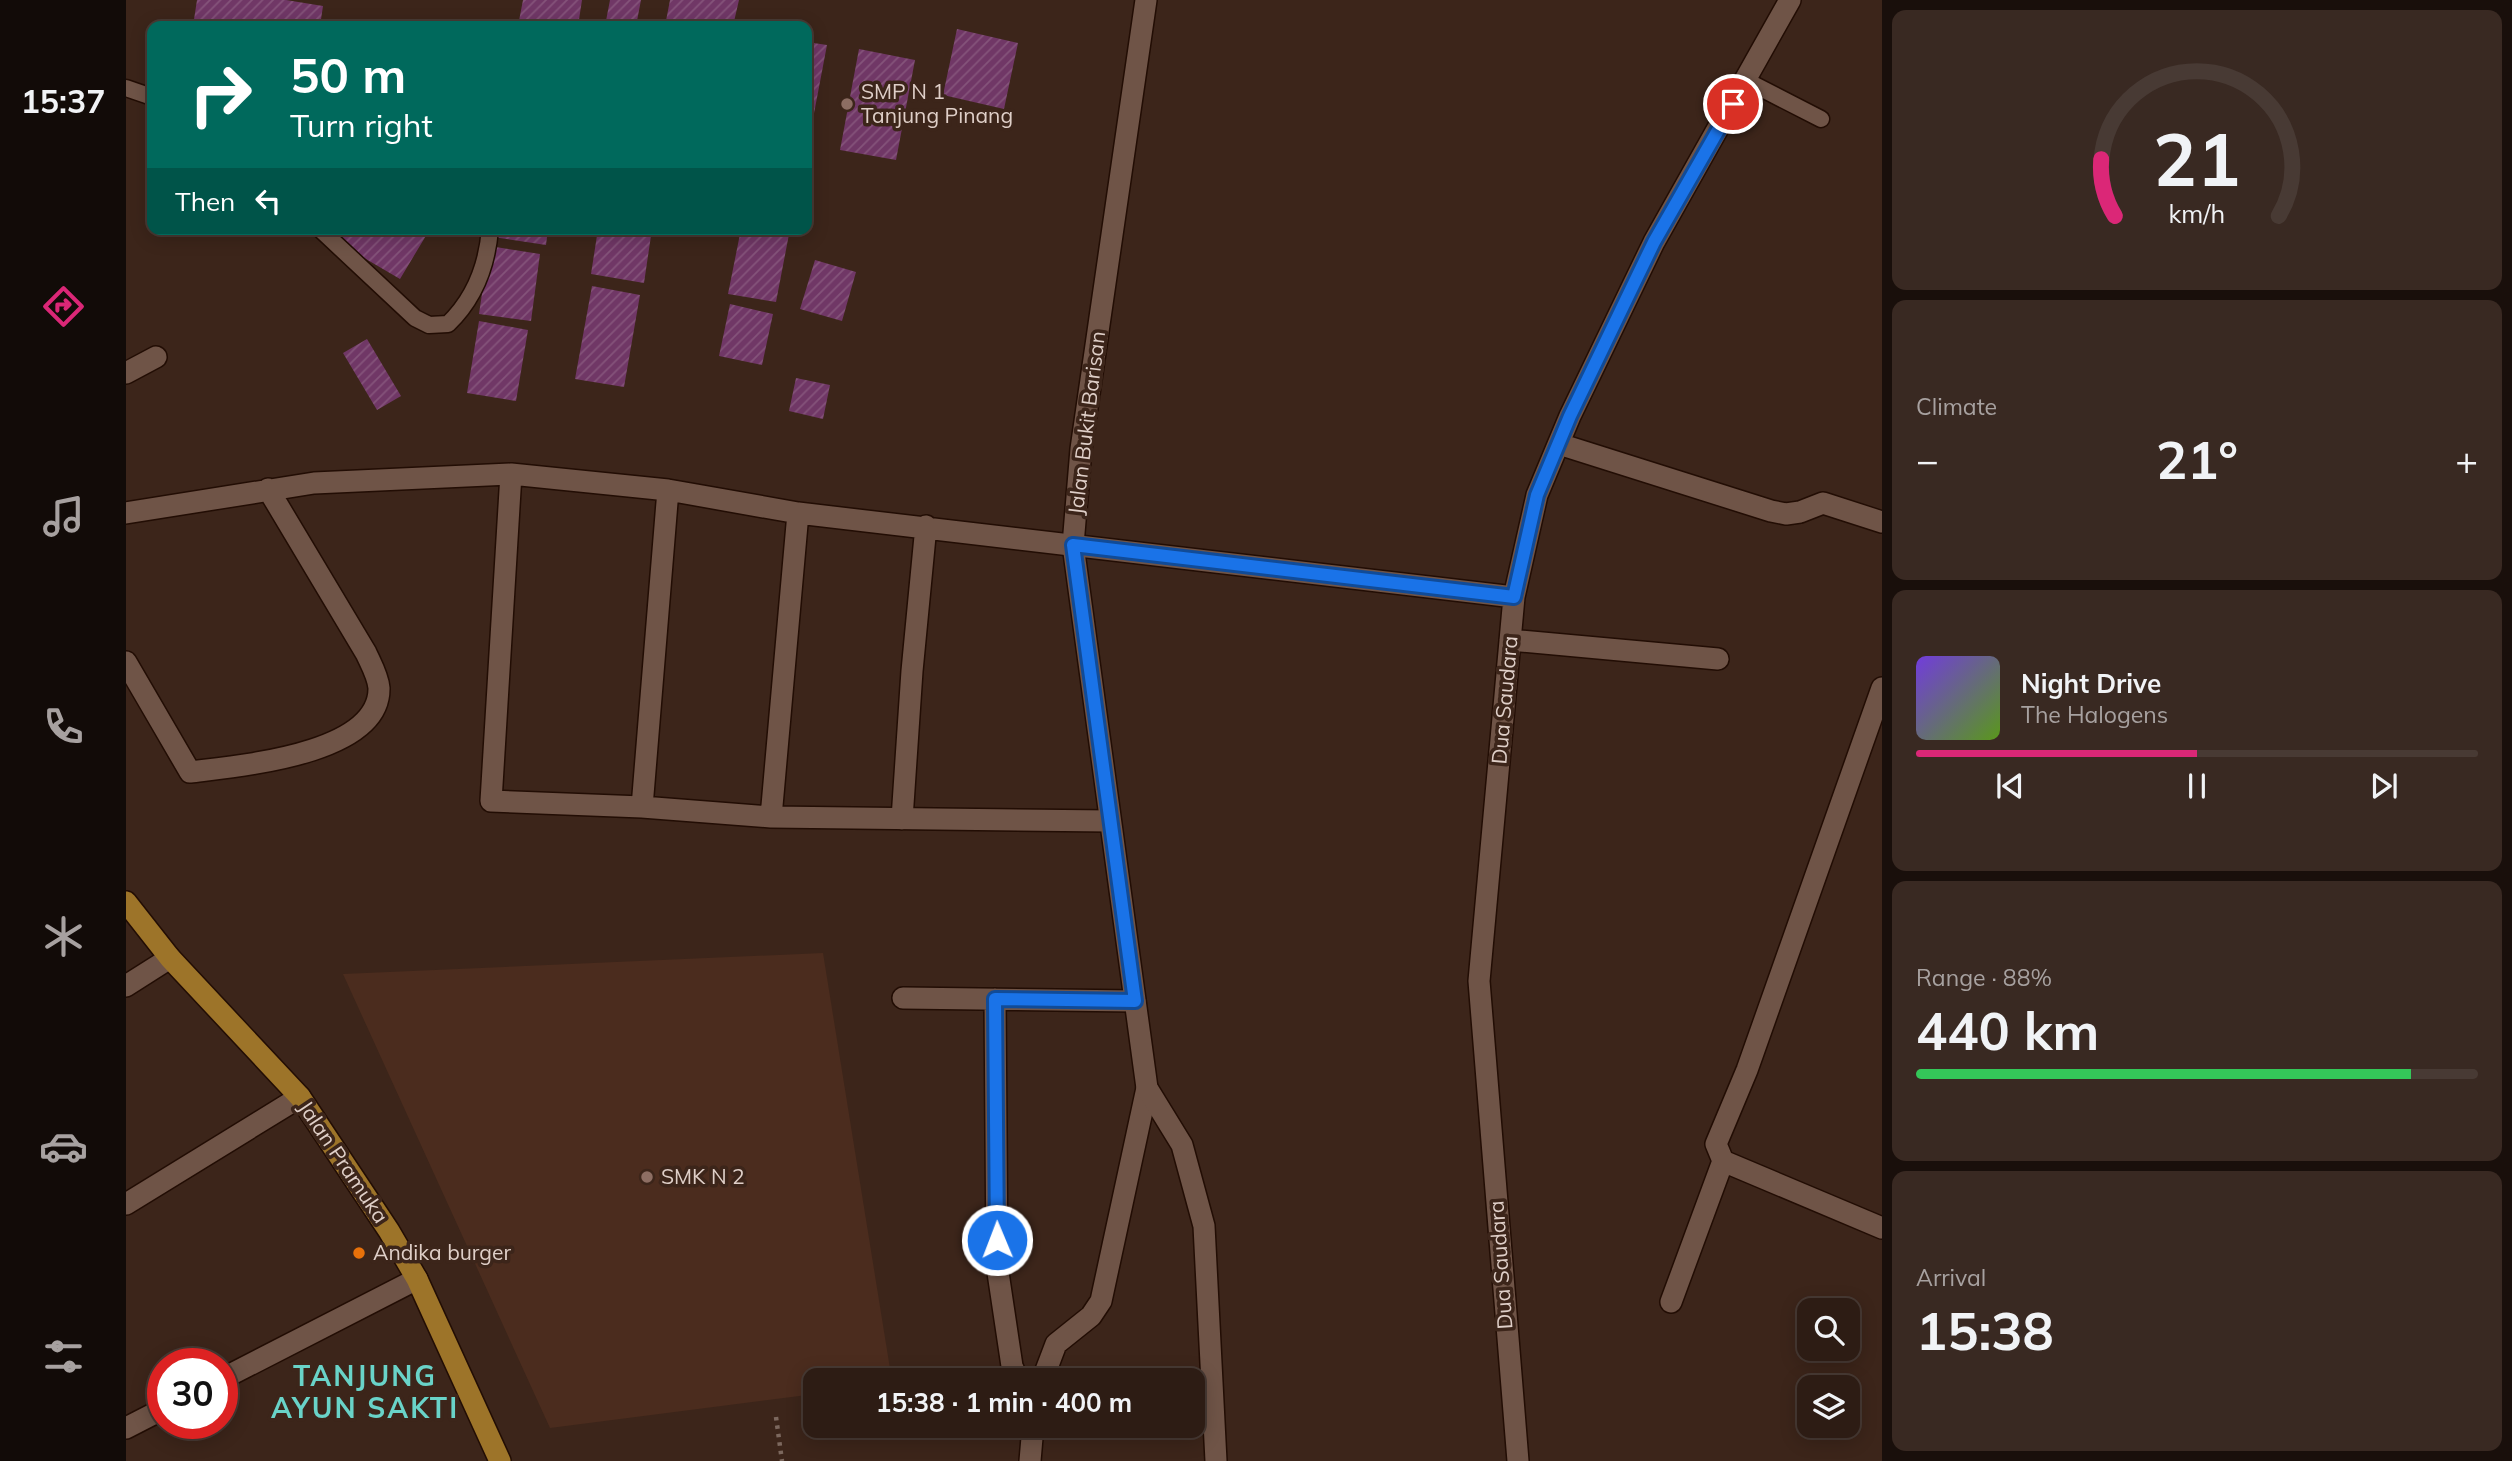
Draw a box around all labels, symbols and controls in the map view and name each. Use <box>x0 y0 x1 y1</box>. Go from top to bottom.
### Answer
text: 50 m <box>290 44 406 105</box>
icon: right <box>175 49 266 140</box>
pin <box>1703 74 1763 134</box>
place label: SMP N 1 Tanjung Pinang <box>861 78 1013 128</box>
text: 15:37 <box>21 81 105 121</box>
icon: arrive <box>1714 85 1752 123</box>
marker: SMP N 1 Tanjung Pinang <box>839 96 855 112</box>
text: Turn right <box>290 105 433 145</box>
text: 21 <box>2153 113 2241 204</box>
icon: left <box>249 182 287 220</box>
text: Then <box>175 185 235 218</box>
text: km/h <box>2169 198 2225 229</box>
icon: directions <box>39 282 88 331</box>
street label: Jalan Bukit Barisan <box>1062 330 1110 516</box>
text: Climate <box>1916 392 1997 421</box>
text: 21° <box>2156 427 2238 492</box>
text: − <box>1916 436 1939 484</box>
text: + <box>2455 436 2478 484</box>
icon: music <box>39 492 88 541</box>
street label: Dua Saudara <box>1485 635 1523 765</box>
text: Night Drive <box>2021 667 2161 700</box>
text: The Halogens <box>2021 700 2168 729</box>
icon: phone <box>39 702 88 751</box>
icon: previous <box>1991 767 2029 805</box>
icon: pause <box>2178 767 2216 805</box>
icon: next <box>2365 767 2403 805</box>
icon: climate <box>39 912 88 961</box>
text: Range · 88% <box>1916 963 2052 992</box>
text: 440 km <box>1916 998 2099 1063</box>
street label: Jalan Pramuka <box>293 1095 394 1228</box>
icon: car <box>39 1122 88 1171</box>
place label: SMK N 2 <box>661 1163 745 1189</box>
marker: SMK N 2 <box>639 1169 655 1185</box>
street label: Dua Saudara <box>1483 1200 1517 1330</box>
position arrow <box>960 1203 1034 1277</box>
place label: Andika burger <box>373 1239 511 1265</box>
marker: Andika burger <box>351 1245 367 1261</box>
text: Arrival <box>1916 1263 1986 1292</box>
map controls <box>1797 1298 1860 1438</box>
button: search <box>1797 1298 1860 1361</box>
text: 15:38 <box>1916 1298 2054 1363</box>
icon: filters <box>39 1332 88 1381</box>
speed limit sign: 30 <box>147 1348 238 1439</box>
district label: TANJUNG AYUN SAKTI <box>271 1358 459 1425</box>
button: layers <box>1797 1375 1860 1438</box>
text: 15:38 · 1 min · 400 m <box>876 1386 1132 1419</box>

